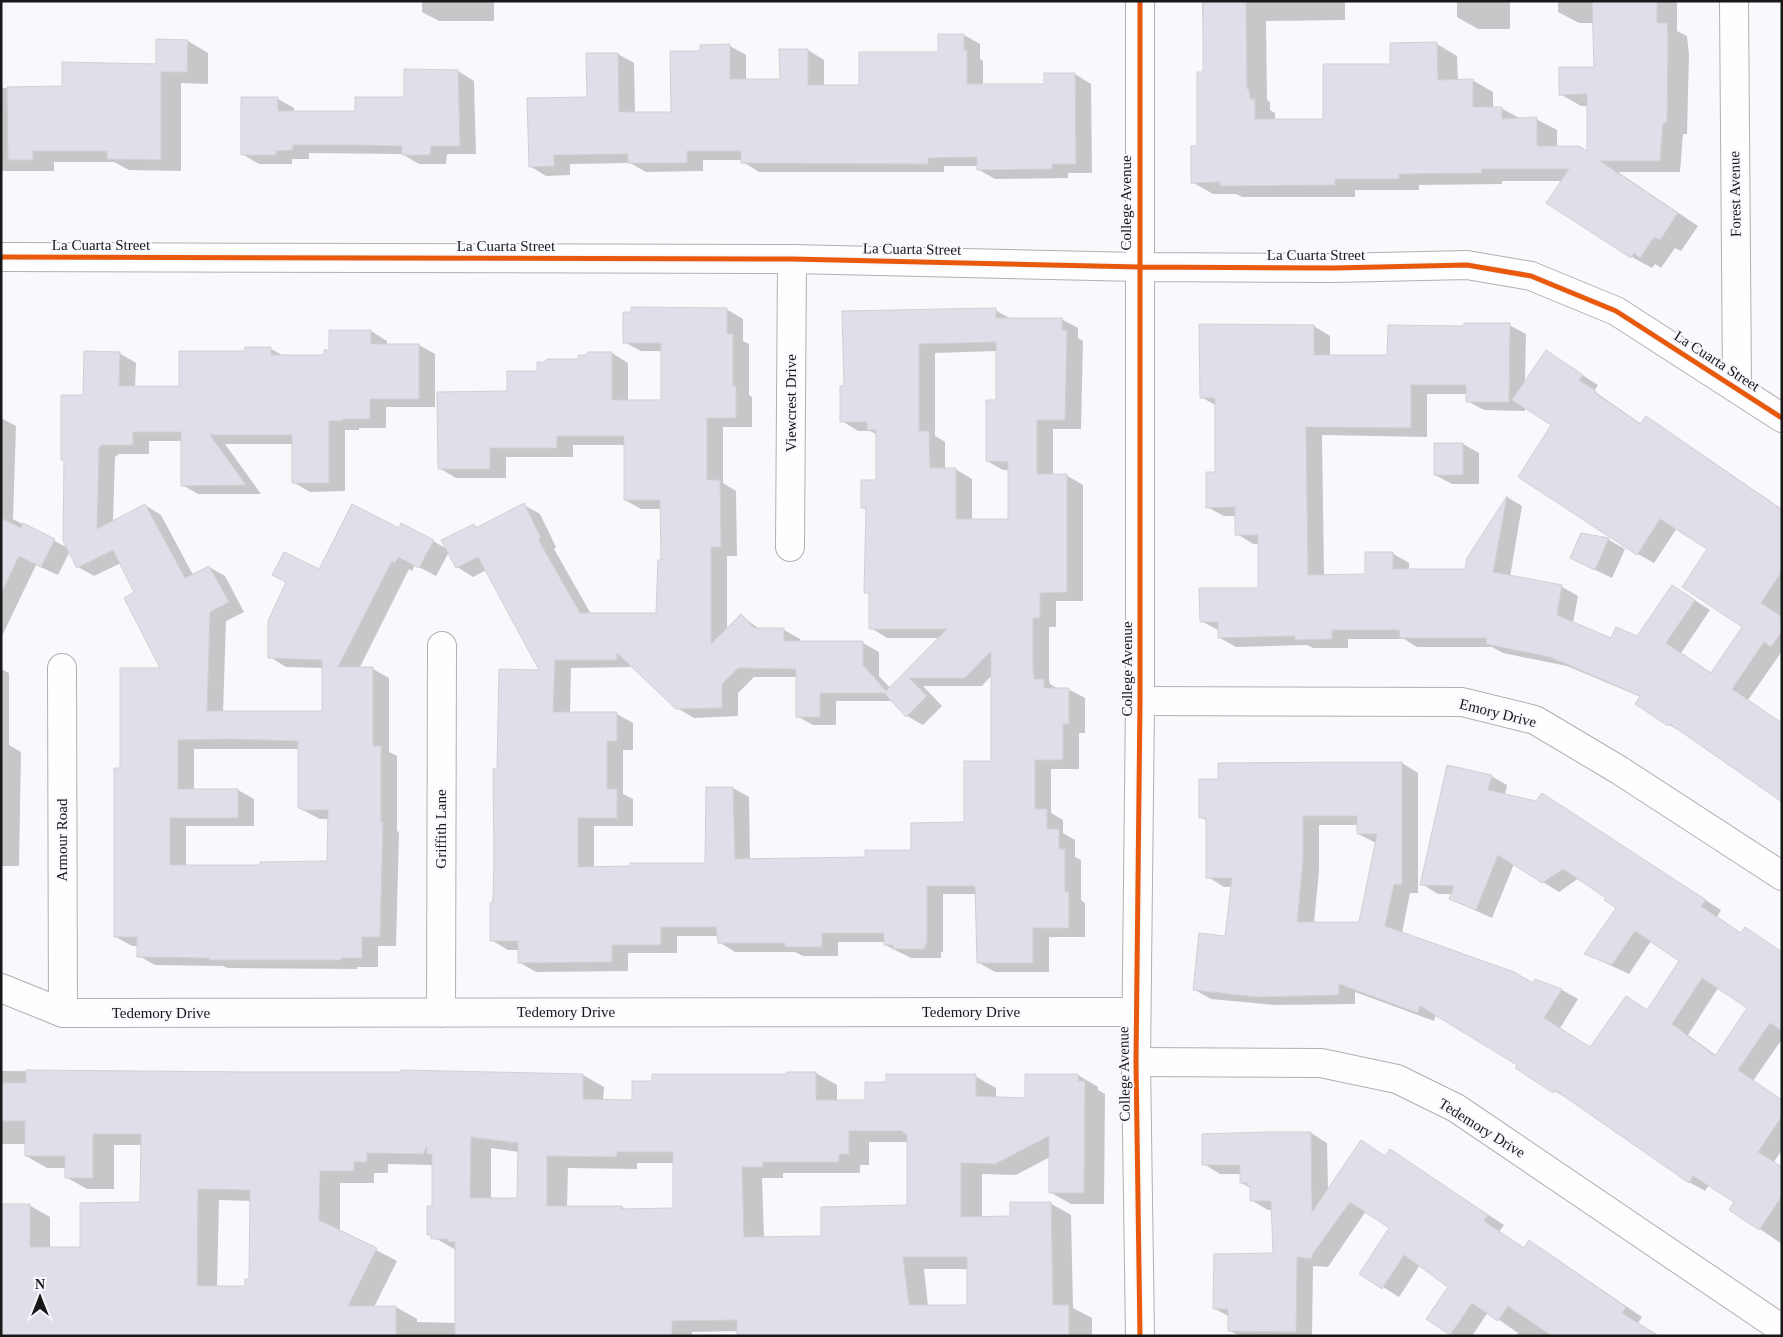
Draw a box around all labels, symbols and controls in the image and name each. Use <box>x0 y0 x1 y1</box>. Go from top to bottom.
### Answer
street label: Forest Avenue <box>1726 151 1744 237</box>
street label: College Avenue <box>1118 155 1134 251</box>
street label: La Cuarta Street <box>52 237 151 253</box>
street label: La Cuarta Street <box>457 238 556 254</box>
street label: La Cuarta Street <box>863 240 962 258</box>
street label: La Cuarta Street <box>1267 247 1366 263</box>
street label: La Cuarta Street <box>1671 328 1763 395</box>
street label: Viewcrest Drive <box>783 354 799 452</box>
street label: College Avenue <box>1119 621 1135 717</box>
street label: Emory Drive <box>1458 696 1538 730</box>
street label: Griffith Lane <box>433 789 449 869</box>
street label: Armour Road <box>54 798 70 881</box>
street label: Tedemory Drive <box>517 1004 616 1020</box>
street label: Tedemory Drive <box>922 1004 1021 1020</box>
street label: Tedemory Drive <box>112 1005 211 1021</box>
street label: College Avenue <box>1115 1026 1133 1122</box>
street label: Tedemory Drive <box>1436 1095 1528 1161</box>
north arrow <box>15 1272 65 1322</box>
text: N <box>35 1277 45 1292</box>

